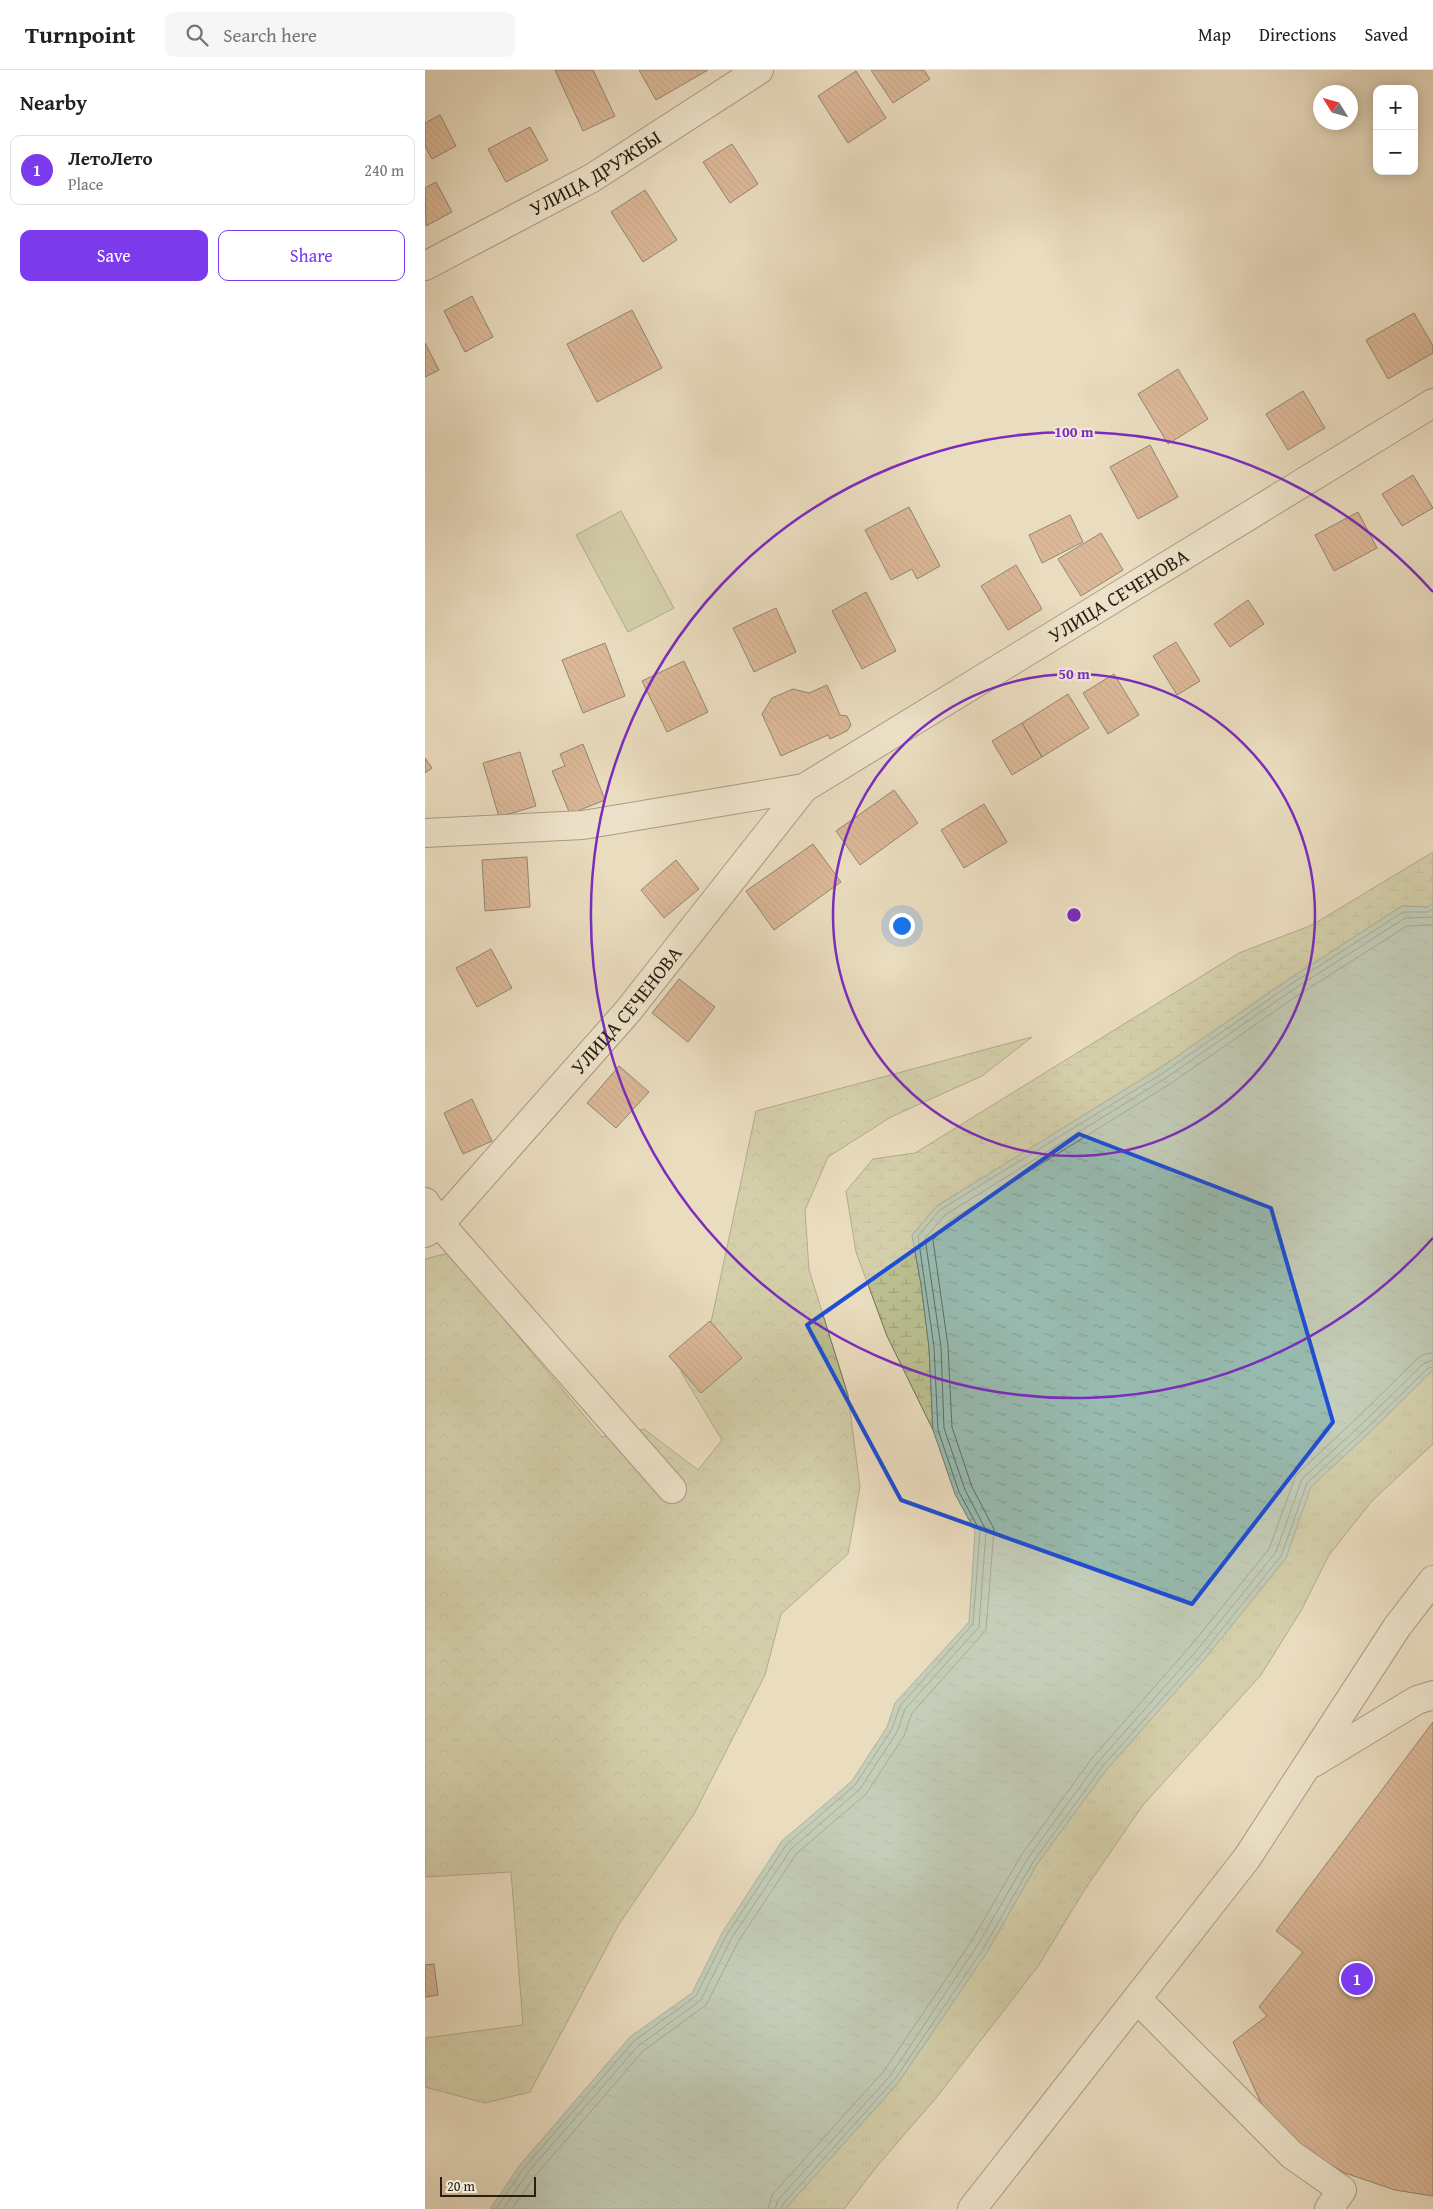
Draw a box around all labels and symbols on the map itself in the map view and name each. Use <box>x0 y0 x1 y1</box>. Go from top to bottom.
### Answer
north arrow <box>1313 85 1358 130</box>
street label: УЛИЦА ДРУЖБЫ <box>524 122 666 222</box>
text: 100 m <box>1054 421 1094 442</box>
street label: УЛИЦА СЕЧЕНОВА <box>1042 541 1194 649</box>
text: 50 m <box>1058 663 1090 684</box>
centre of rings <box>1065 906 1083 924</box>
your location <box>889 913 915 939</box>
street label: УЛИЦА СЕЧЕНОВА <box>563 939 688 1081</box>
pin: 1 <box>1341 1960 1373 1998</box>
scale bar <box>440 2174 536 2197</box>

